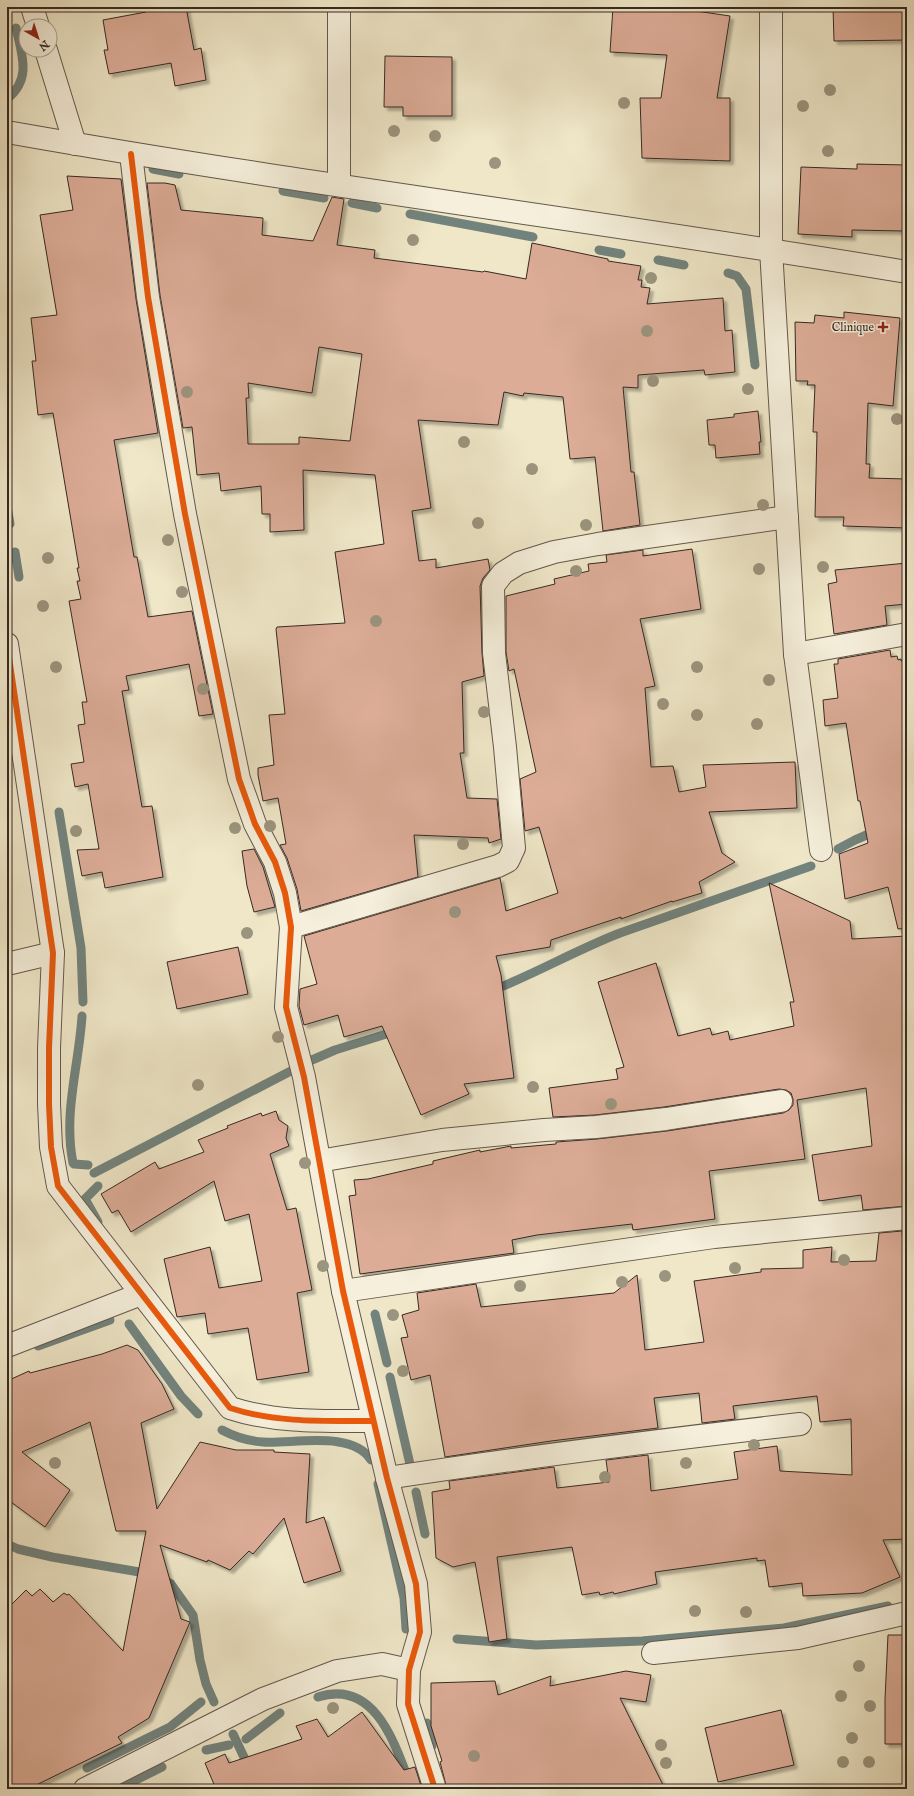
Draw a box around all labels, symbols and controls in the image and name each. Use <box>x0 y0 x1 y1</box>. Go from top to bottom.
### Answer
north arrow <box>18 18 58 58</box>
text: N <box>35 36 53 54</box>
place label: Clinique <box>832 320 874 336</box>
marker: Clinique <box>877 321 889 333</box>

